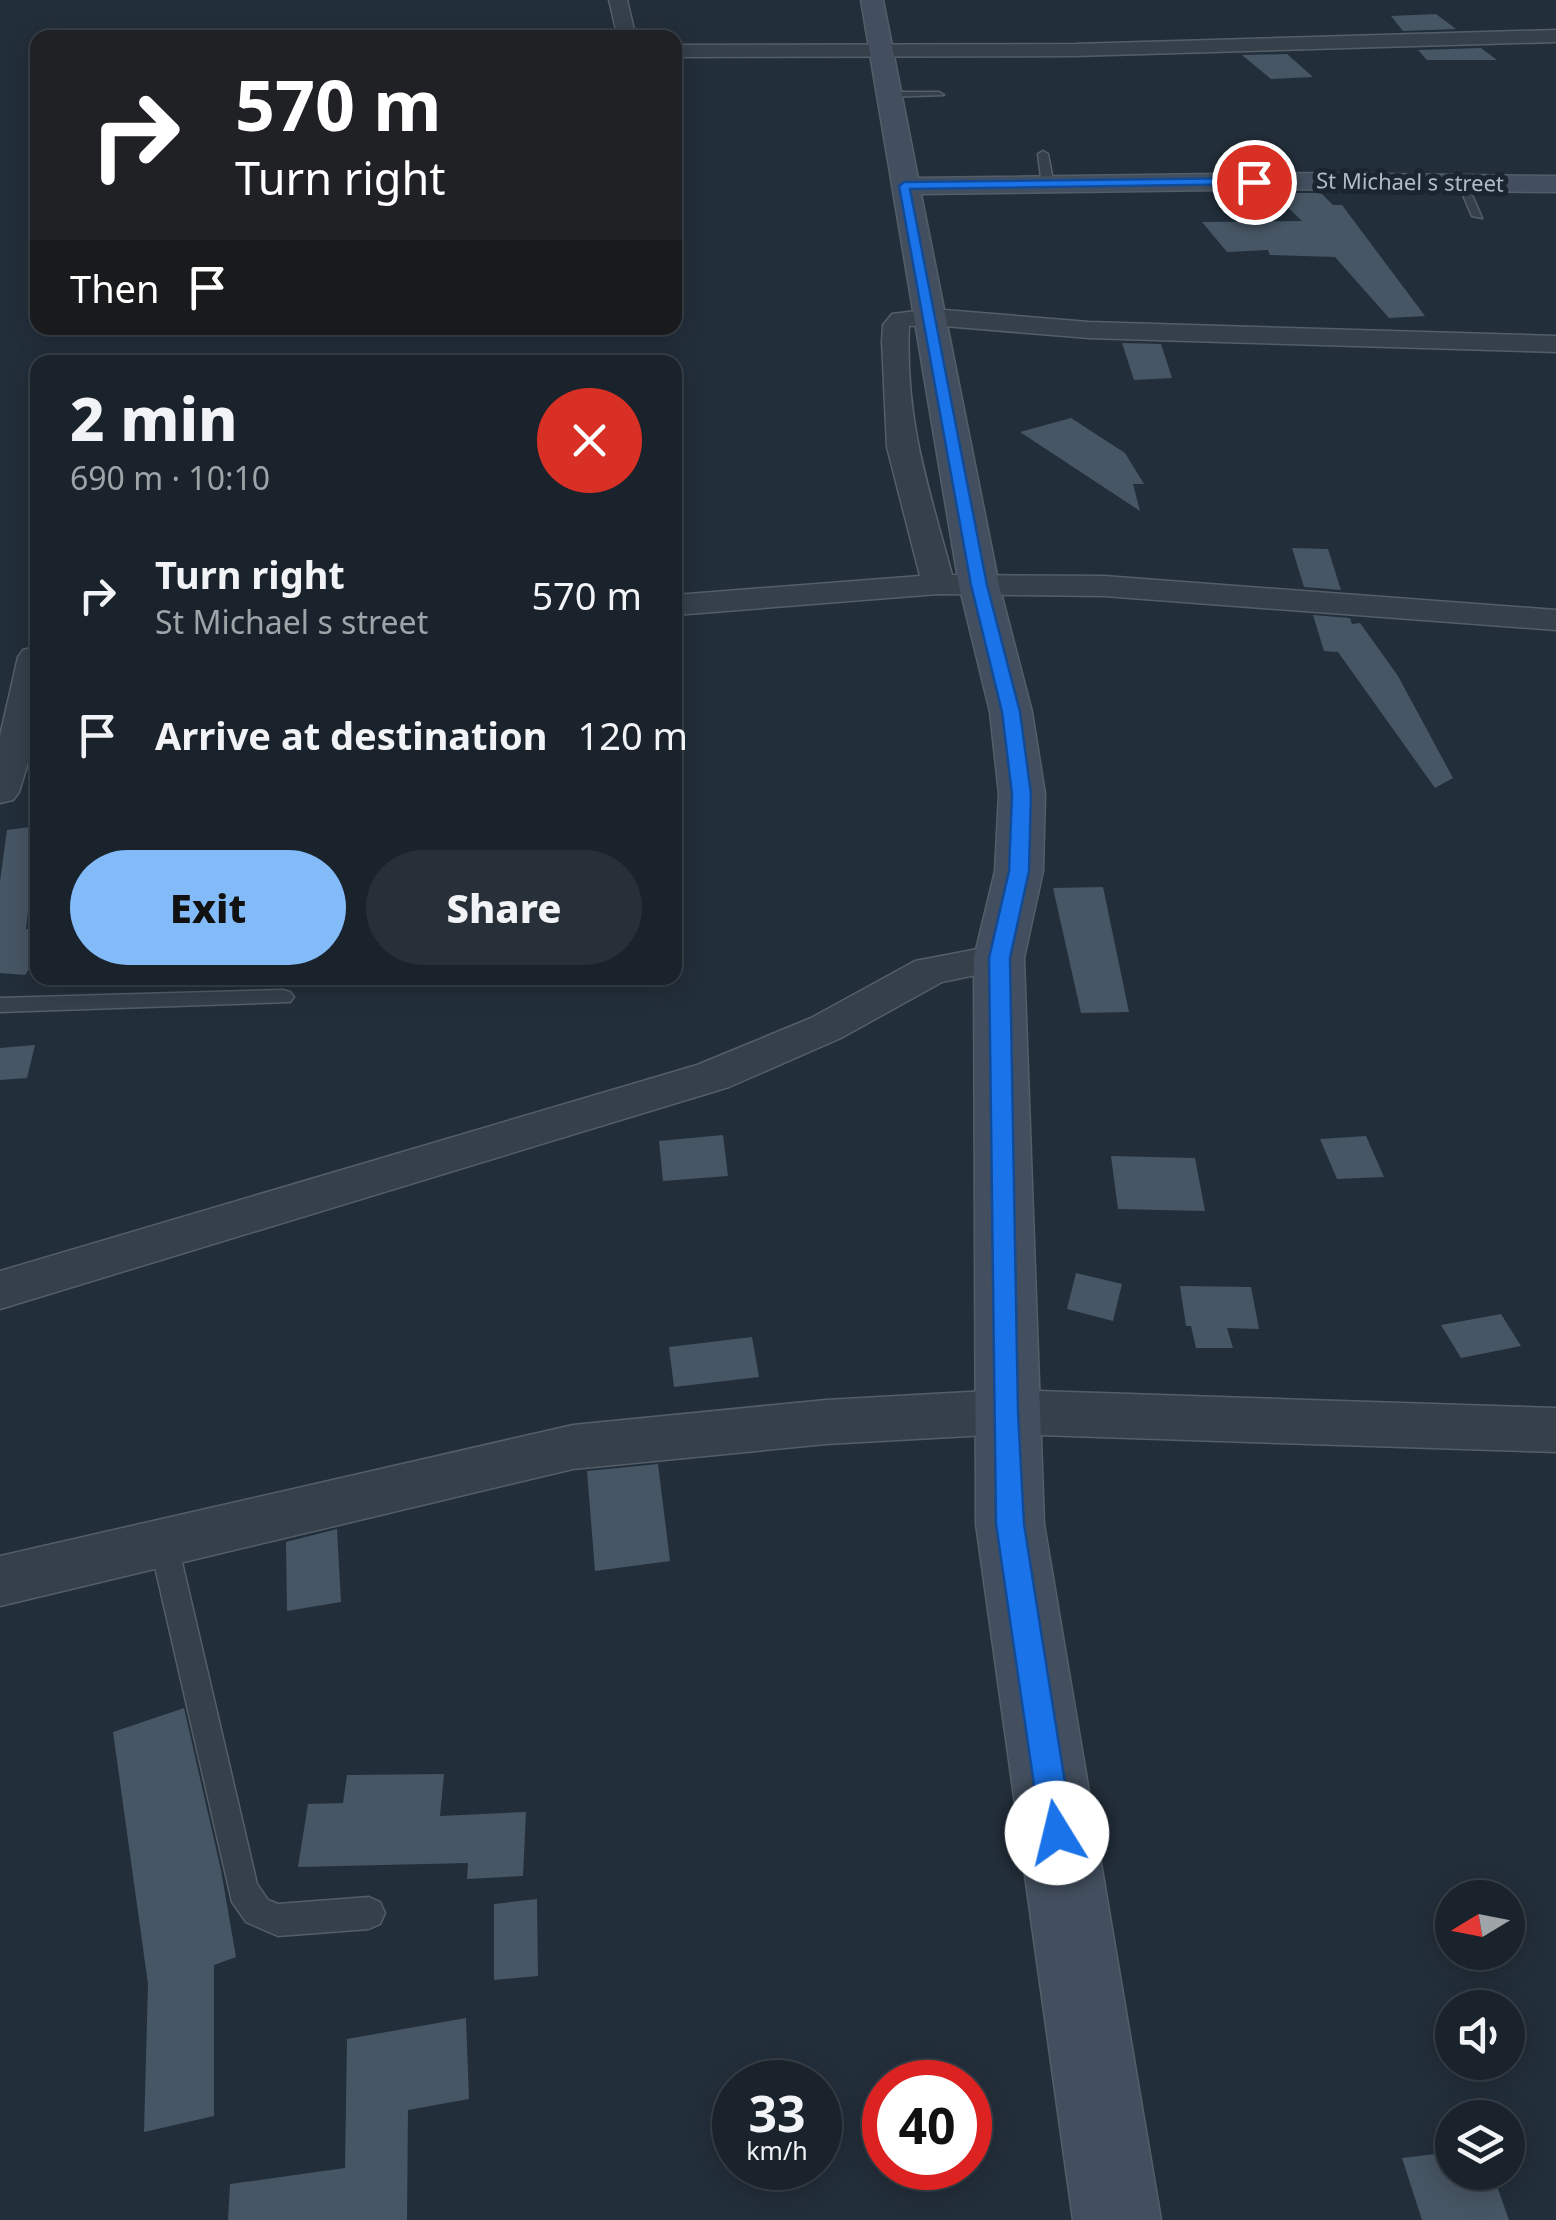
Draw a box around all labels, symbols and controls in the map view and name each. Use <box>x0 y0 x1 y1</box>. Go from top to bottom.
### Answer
text: 570 m <box>235 56 442 152</box>
icon: right <box>70 70 200 200</box>
pin <box>1212 140 1297 225</box>
text: Turn right <box>235 147 446 208</box>
icon: arrive <box>1227 155 1282 210</box>
street label: St Michael s street <box>1316 164 1504 198</box>
icon: arrive <box>180 260 235 315</box>
text: Then <box>70 262 160 314</box>
text: 2 min <box>70 377 238 459</box>
button: close <box>537 388 642 493</box>
text: 690 m · 10:10 <box>70 456 270 499</box>
text: Turn right <box>155 548 345 600</box>
icon: right <box>70 568 125 623</box>
text: 570 m <box>531 569 642 621</box>
text: St Michael s street <box>155 600 428 643</box>
icon: arrive <box>70 708 125 763</box>
text: Arrive at destination <box>155 709 547 761</box>
text: 120 m <box>577 709 688 761</box>
button: Exit <box>70 850 346 965</box>
button: Share <box>366 850 642 965</box>
position arrow <box>1005 1781 1109 1885</box>
north arrow <box>1435 1880 1525 1970</box>
map controls <box>1435 1880 1525 2190</box>
button: sound <box>1435 1990 1525 2080</box>
speed limit sign: 40 <box>862 2060 992 2190</box>
text: 33 <box>748 2079 806 2147</box>
button: layers <box>1435 2100 1525 2190</box>
text: km/h <box>746 2133 808 2167</box>

